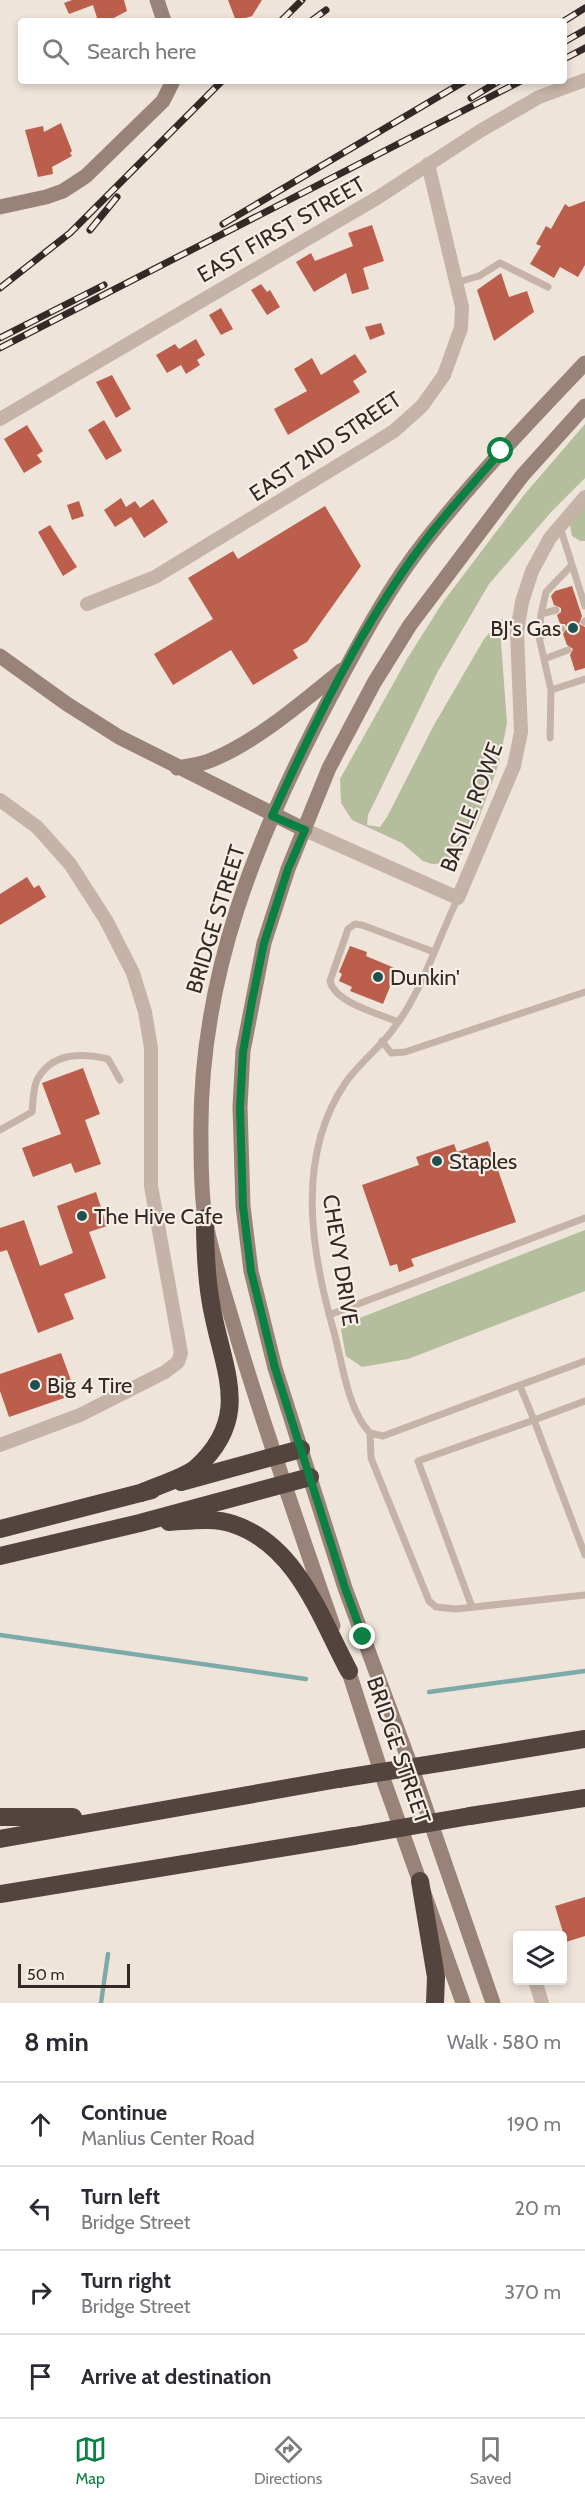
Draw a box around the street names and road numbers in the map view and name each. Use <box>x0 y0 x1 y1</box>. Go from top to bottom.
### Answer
street label: EAST FIRST STREET <box>193 170 370 288</box>
street label: EAST 2ND STREET <box>244 386 406 507</box>
street label: BASILE ROWE <box>434 739 509 876</box>
street label: BRIDGE STREET <box>180 841 251 997</box>
street label: CHEVY DRIVE <box>317 1192 364 1328</box>
street label: BRIDGE STREET <box>361 1673 436 1828</box>

